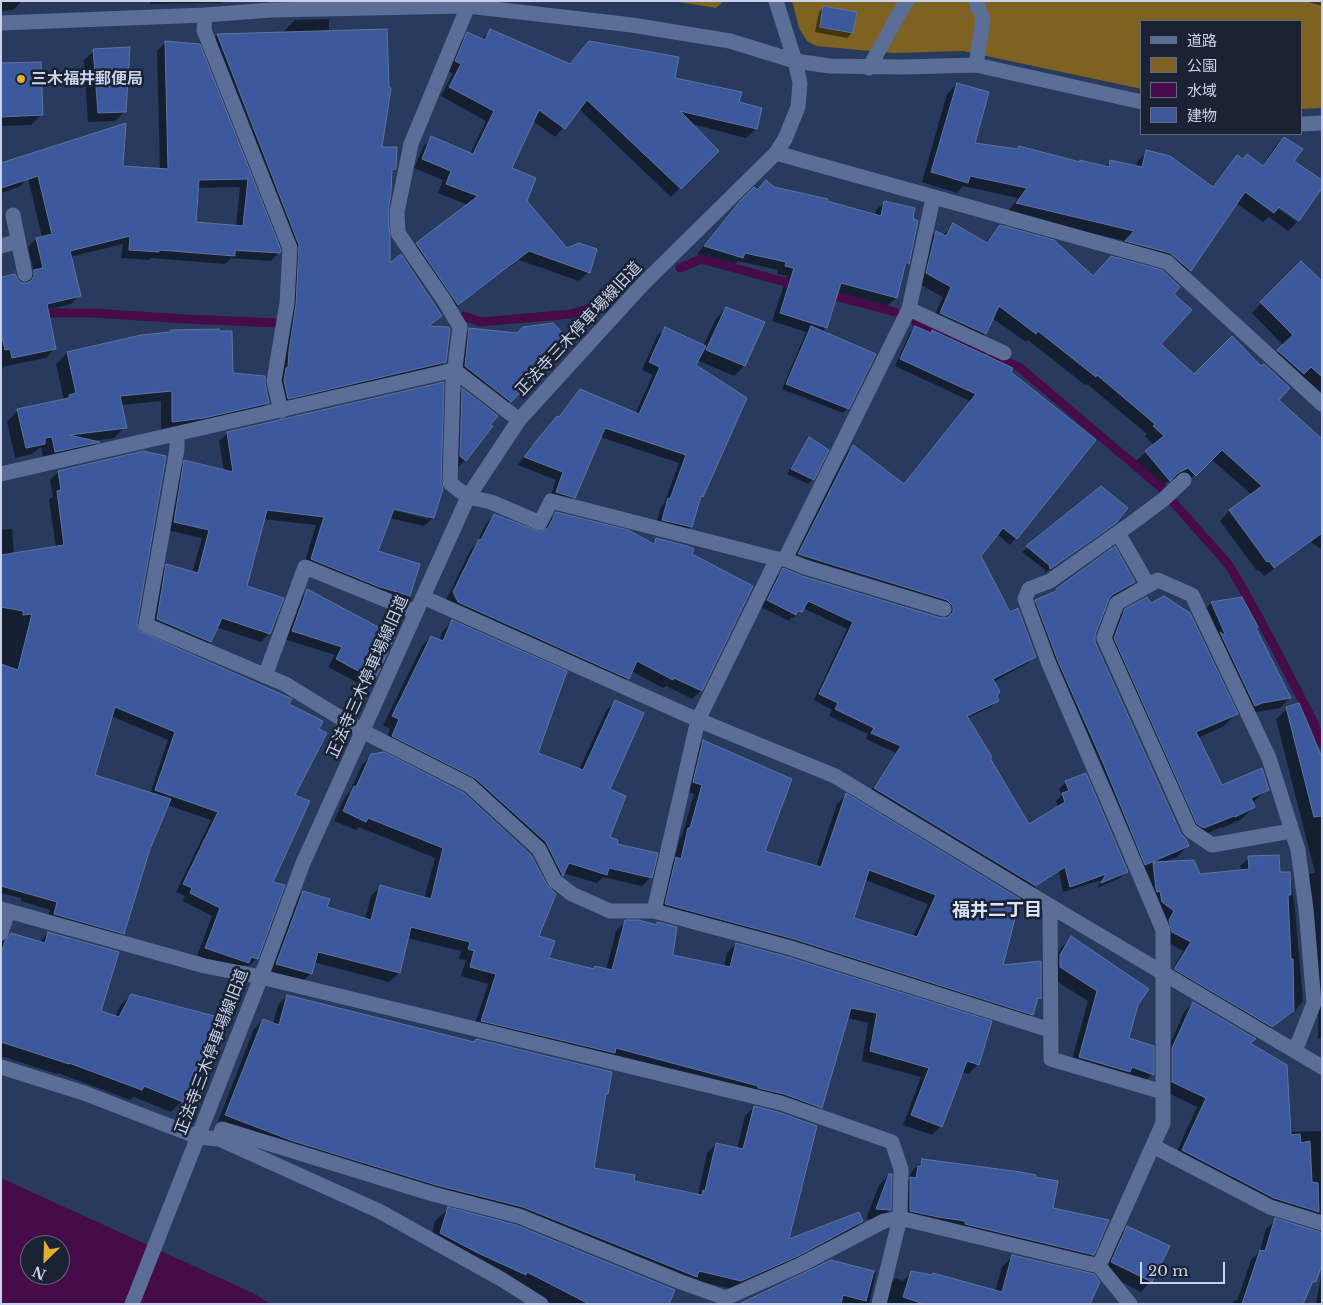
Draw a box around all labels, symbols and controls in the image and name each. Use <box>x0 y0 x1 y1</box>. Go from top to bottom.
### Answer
legend <box>1140 20 1303 135</box>
text: 道路 <box>1187 31 1217 50</box>
text: 公園 <box>1187 56 1217 75</box>
place label: 三木福井郵便局 <box>31 69 143 89</box>
marker: 三木福井郵便局 <box>15 73 27 85</box>
text: 水域 <box>1187 81 1217 100</box>
text: 建物 <box>1187 106 1217 125</box>
street label: 正法寺三木停車場線旧道 <box>512 258 646 400</box>
street label: 正法寺三木停車場線旧道 <box>323 593 413 761</box>
district label: 福井二丁目 <box>952 900 1042 922</box>
street label: 正法寺三木停車場線旧道 <box>172 966 252 1138</box>
north arrow <box>20 1235 70 1285</box>
scale bar <box>1143 1252 1228 1284</box>
text: 20 m <box>1148 1261 1188 1280</box>
text: N <box>30 1262 49 1284</box>

